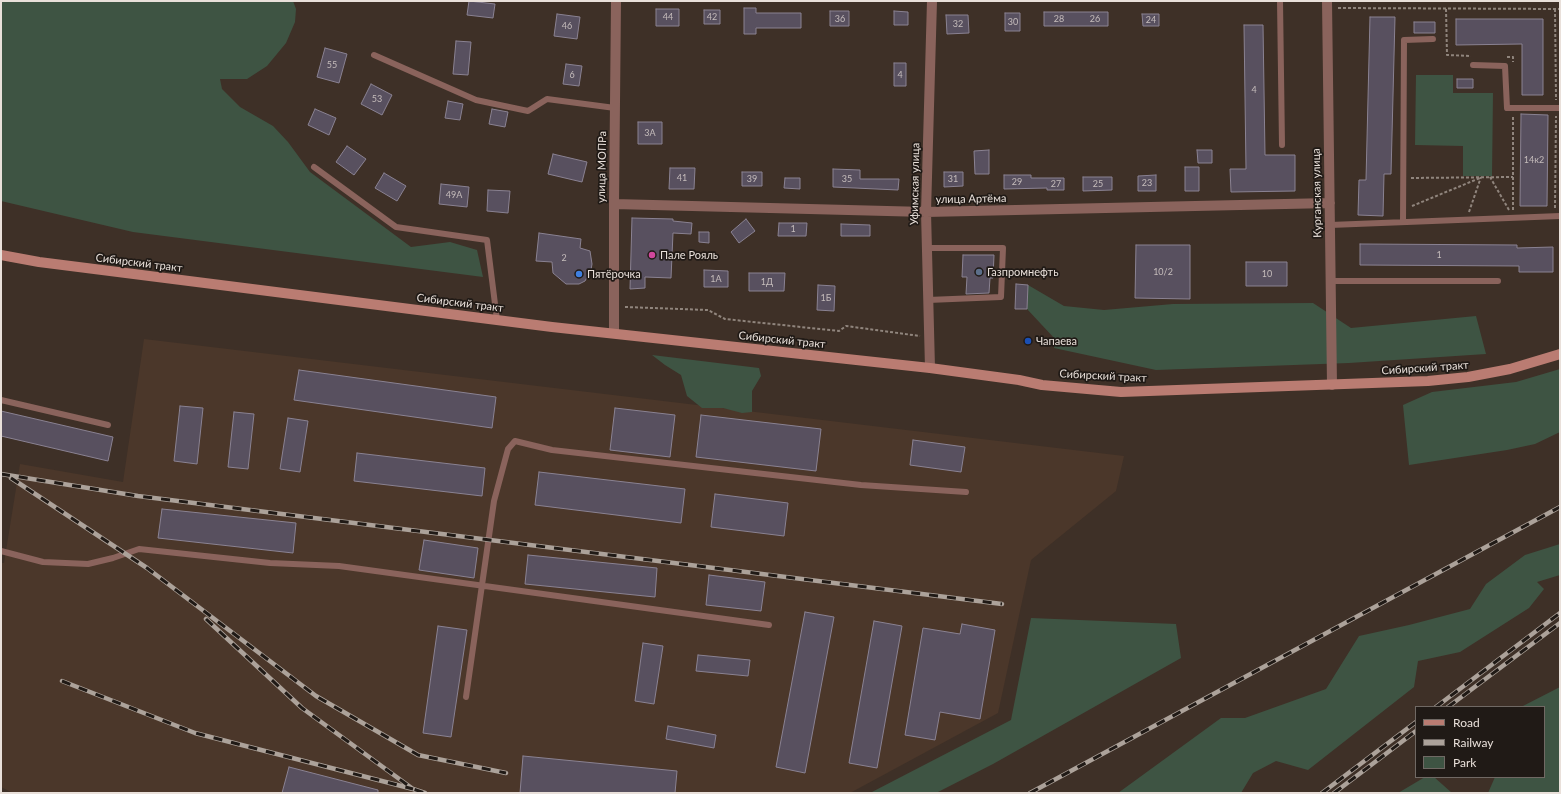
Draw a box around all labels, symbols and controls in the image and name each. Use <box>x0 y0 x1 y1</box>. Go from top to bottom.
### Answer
house number: 44 <box>663 12 673 22</box>
house number: 42 <box>707 12 717 22</box>
house number: 36 <box>835 14 845 24</box>
house number: 28 <box>1054 14 1064 24</box>
house number: 26 <box>1090 14 1100 24</box>
house number: 24 <box>1146 15 1156 25</box>
house number: 30 <box>1008 17 1018 27</box>
house number: 32 <box>953 19 963 29</box>
house number: 46 <box>562 21 572 31</box>
house number: 55 <box>327 60 337 70</box>
house number: 6 <box>569 70 575 80</box>
house number: 4 <box>897 70 903 80</box>
house number: 4 <box>1251 85 1257 95</box>
house number: 53 <box>372 94 382 104</box>
house number: 3А <box>644 128 656 138</box>
street label: улица МОПРа <box>595 131 609 203</box>
street label: Уфимская улица <box>908 143 922 225</box>
street label: Курганская улица <box>1310 148 1324 238</box>
house number: 14к2 <box>1524 155 1544 165</box>
house number: 41 <box>677 173 687 183</box>
house number: 39 <box>747 174 757 184</box>
house number: 35 <box>842 174 852 184</box>
house number: 31 <box>948 174 958 184</box>
house number: 29 <box>1012 177 1022 187</box>
house number: 23 <box>1142 178 1152 188</box>
house number: 27 <box>1051 179 1061 189</box>
house number: 25 <box>1093 179 1103 189</box>
house number: 49А <box>446 190 462 200</box>
street label: улица Артёма <box>936 192 1006 206</box>
house number: 1 <box>790 224 796 234</box>
place label: Пале Рояль <box>660 248 718 262</box>
marker: Пале Рояль <box>647 250 657 260</box>
house number: 1 <box>1436 250 1442 260</box>
street label: Сибирский тракт <box>95 251 183 275</box>
house number: 2 <box>561 253 567 263</box>
place label: Газпромнефть <box>987 265 1058 279</box>
place label: Пятёрочка <box>587 267 641 281</box>
marker: Газпромнефть <box>974 267 984 277</box>
house number: 10/2 <box>1153 267 1173 277</box>
marker: Пятёрочка <box>574 269 584 279</box>
house number: 10 <box>1262 269 1272 279</box>
house number: 1А <box>710 274 722 284</box>
house number: 1Д <box>761 277 773 287</box>
street label: Сибирский тракт <box>416 291 504 315</box>
house number: 1Б <box>821 293 831 303</box>
street label: Сибирский тракт <box>738 329 826 351</box>
place label: Чапаева <box>1036 334 1077 348</box>
marker: Чапаева <box>1023 336 1033 346</box>
street label: Сибирский тракт <box>1381 358 1469 378</box>
street label: Сибирский тракт <box>1059 367 1147 385</box>
legend <box>1415 706 1545 778</box>
text: Road <box>1453 715 1480 730</box>
text: Railway <box>1453 735 1493 750</box>
text: Park <box>1453 755 1476 770</box>

